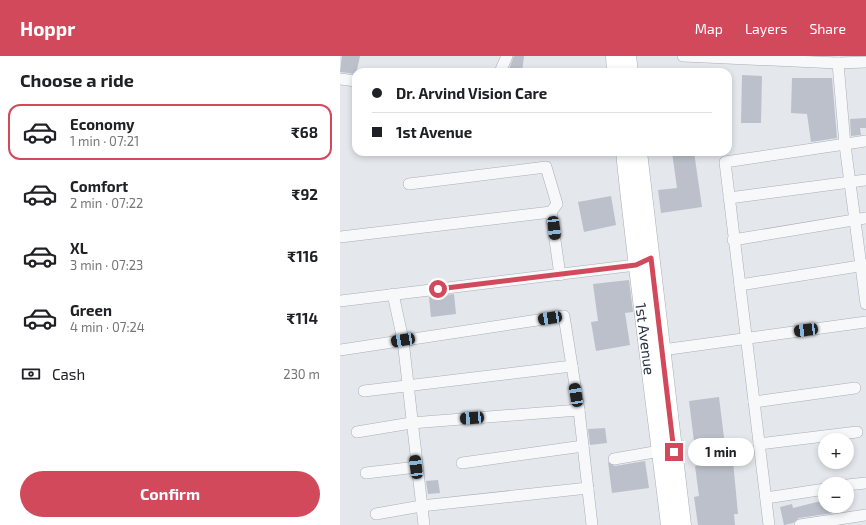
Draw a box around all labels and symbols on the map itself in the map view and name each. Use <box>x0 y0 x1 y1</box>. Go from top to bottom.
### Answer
car <box>547 215 561 241</box>
route start <box>429 280 447 298</box>
street label: 1st Avenue <box>632 302 659 376</box>
car <box>537 310 563 326</box>
car <box>793 322 819 338</box>
car <box>390 332 416 348</box>
car <box>568 382 584 408</box>
car <box>460 411 484 425</box>
callout: 1 min <box>688 438 754 466</box>
route end <box>665 443 683 461</box>
car <box>409 454 423 480</box>

